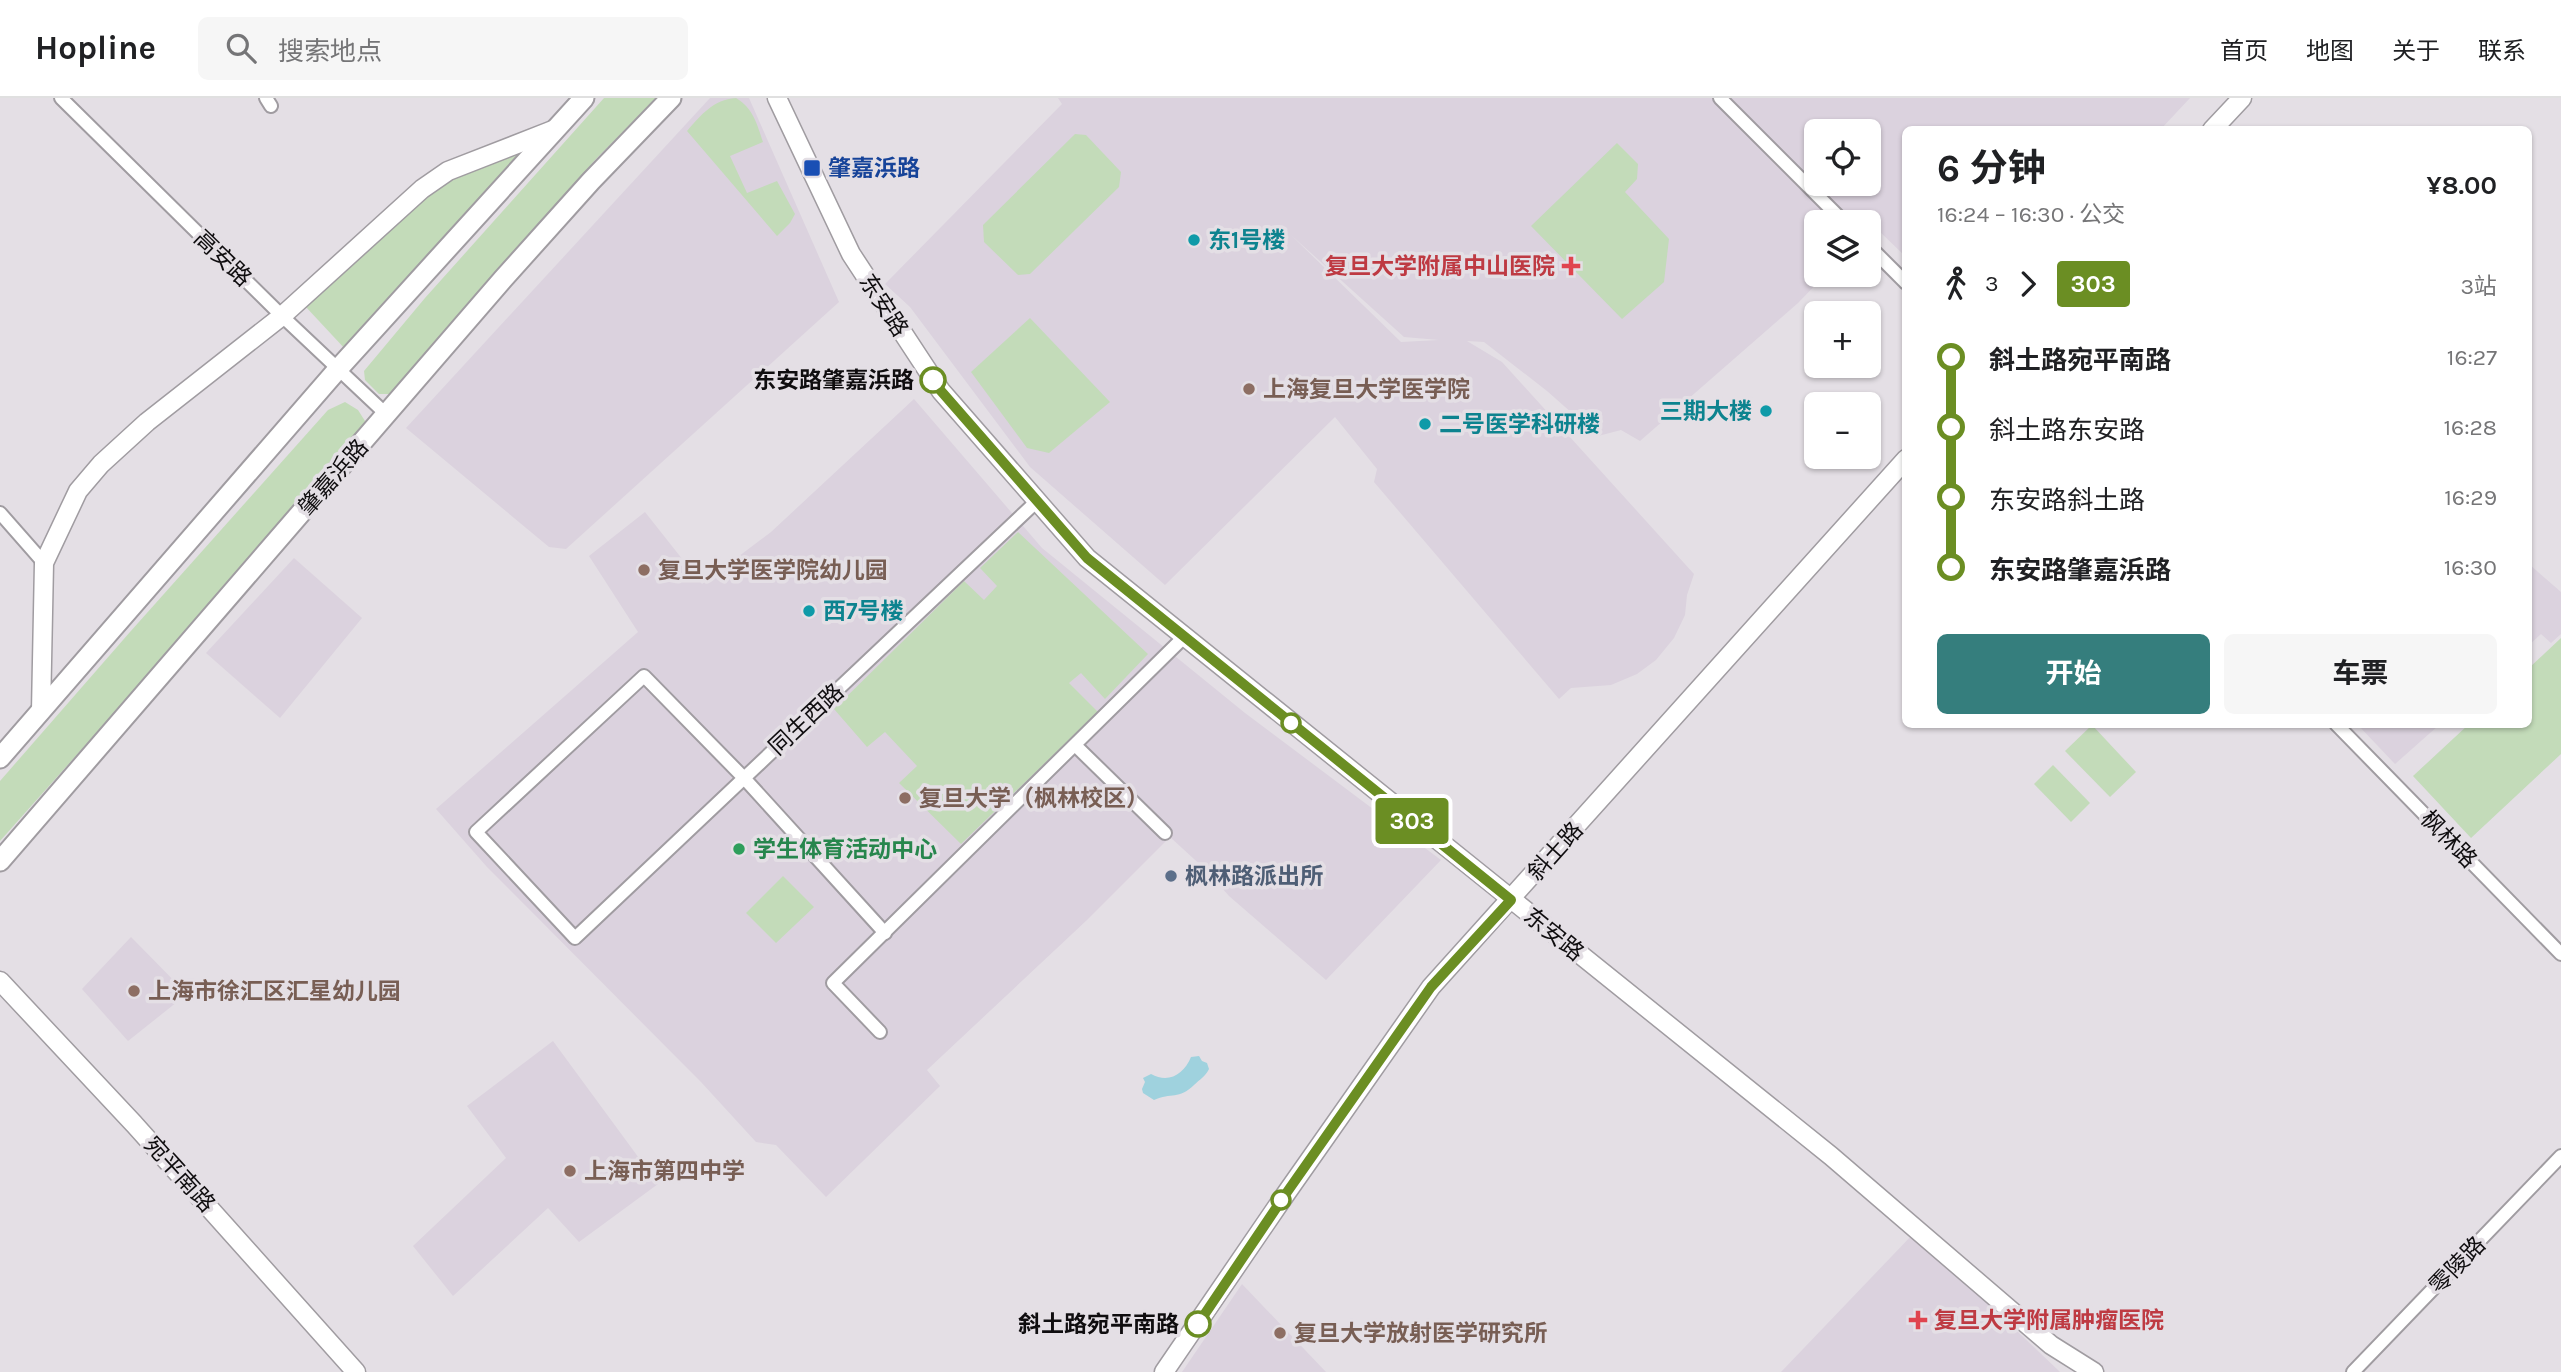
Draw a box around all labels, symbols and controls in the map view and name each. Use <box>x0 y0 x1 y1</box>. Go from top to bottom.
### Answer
search box <box>198 17 688 80</box>
text: Hopline <box>35 29 156 67</box>
icon: search <box>222 29 260 67</box>
text: 搜索地点 <box>278 36 382 67</box>
text: 首页 <box>2220 37 2268 65</box>
text: 地图 <box>2306 37 2354 65</box>
text: 关于 <box>2392 37 2440 65</box>
text: 联系 <box>2478 37 2526 65</box>
map controls <box>1804 119 1881 469</box>
button: locate <box>1804 119 1881 196</box>
text: 6 分钟 <box>1937 146 2046 191</box>
place label: 肇嘉浜路 <box>828 155 920 182</box>
marker: 肇嘉浜路 <box>802 158 822 178</box>
text: ¥8.00 <box>2426 170 2497 201</box>
text: 16:24 – 16:30 · 公交 <box>1937 201 2125 228</box>
button: layers <box>1804 210 1881 287</box>
street label: 高安路 <box>188 225 257 292</box>
place label: 东1号楼 <box>1208 227 1285 254</box>
marker: 东1号楼 <box>1186 232 1202 248</box>
place label: 复旦大学附属中山医院 <box>1325 253 1555 280</box>
marker: 复旦大学附属中山医院 <box>1561 256 1581 276</box>
icon: walk <box>1937 265 1975 303</box>
icon: forward <box>2009 265 2047 303</box>
street label: 东安路 <box>853 269 914 342</box>
text: 3 <box>1985 270 1999 297</box>
text: 303 <box>2071 270 2116 298</box>
text: 3站 <box>2460 273 2497 300</box>
button: + <box>1804 301 1881 378</box>
text: 16:27 <box>2447 344 2497 371</box>
text: 斜土路宛平南路 <box>1989 345 2171 376</box>
place label: 东安路肇嘉浜路 <box>753 367 914 394</box>
marker: 东安路肇嘉浜路 <box>920 367 946 393</box>
place label: 上海复旦大学医学院 <box>1263 376 1470 403</box>
marker: 上海复旦大学医学院 <box>1241 381 1257 397</box>
button: − <box>1804 392 1881 469</box>
place label: 三期大楼 <box>1660 398 1752 425</box>
marker: 三期大楼 <box>1758 403 1774 419</box>
place label: 二号医学科研楼 <box>1439 411 1600 438</box>
text: 16:28 <box>2443 414 2497 441</box>
text: 斜土路东安路 <box>1989 415 2145 446</box>
marker: 二号医学科研楼 <box>1417 416 1433 432</box>
street label: 肇嘉浜路 <box>293 434 374 521</box>
text: 16:29 <box>2444 484 2497 511</box>
text: 东安路斜土路 <box>1989 485 2145 516</box>
text: 16:30 <box>2444 554 2497 581</box>
text: 东安路肇嘉浜路 <box>1989 555 2171 586</box>
place label: 复旦大学医学院幼儿园 <box>658 557 888 584</box>
marker: 复旦大学医学院幼儿园 <box>636 562 652 578</box>
place label: 西7号楼 <box>823 598 903 625</box>
marker: 西7号楼 <box>801 603 817 619</box>
button: 开始 <box>1937 634 2210 714</box>
button: 车票 <box>2224 634 2497 714</box>
street label: 同生西路 <box>763 678 849 761</box>
unlabelled marker <box>1281 713 1301 733</box>
place label: 复旦大学（枫林校区） <box>919 785 1149 812</box>
marker: 复旦大学（枫林校区） <box>897 790 913 806</box>
line badge: 303 <box>1372 798 1452 844</box>
street label: 枫林路 <box>2415 805 2482 874</box>
text: 303 <box>1389 807 1435 835</box>
street label: 斜土路 <box>1522 817 1588 886</box>
place label: 学生体育活动中心 <box>753 836 937 863</box>
marker: 学生体育活动中心 <box>731 841 747 857</box>
place label: 枫林路派出所 <box>1185 863 1323 890</box>
marker: 枫林路派出所 <box>1163 868 1179 884</box>
street label: 东安路 <box>1518 902 1589 967</box>
place label: 上海市徐汇区汇星幼儿园 <box>148 978 401 1005</box>
marker: 上海市徐汇区汇星幼儿园 <box>126 983 142 999</box>
street label: 宛平南路 <box>139 1131 220 1218</box>
place label: 上海市第四中学 <box>584 1158 745 1185</box>
marker: 上海市第四中学 <box>562 1163 578 1179</box>
unlabelled marker <box>1271 1190 1291 1210</box>
street label: 零陵路 <box>2424 1231 2491 1300</box>
place label: 复旦大学附属肿瘤医院 <box>1934 1307 2164 1334</box>
marker: 复旦大学附属肿瘤医院 <box>1908 1310 1928 1330</box>
place label: 斜土路宛平南路 <box>1018 1311 1179 1338</box>
marker: 斜土路宛平南路 <box>1185 1311 1211 1337</box>
place label: 复旦大学放射医学研究所 <box>1294 1320 1547 1347</box>
marker: 复旦大学放射医学研究所 <box>1272 1325 1288 1341</box>

